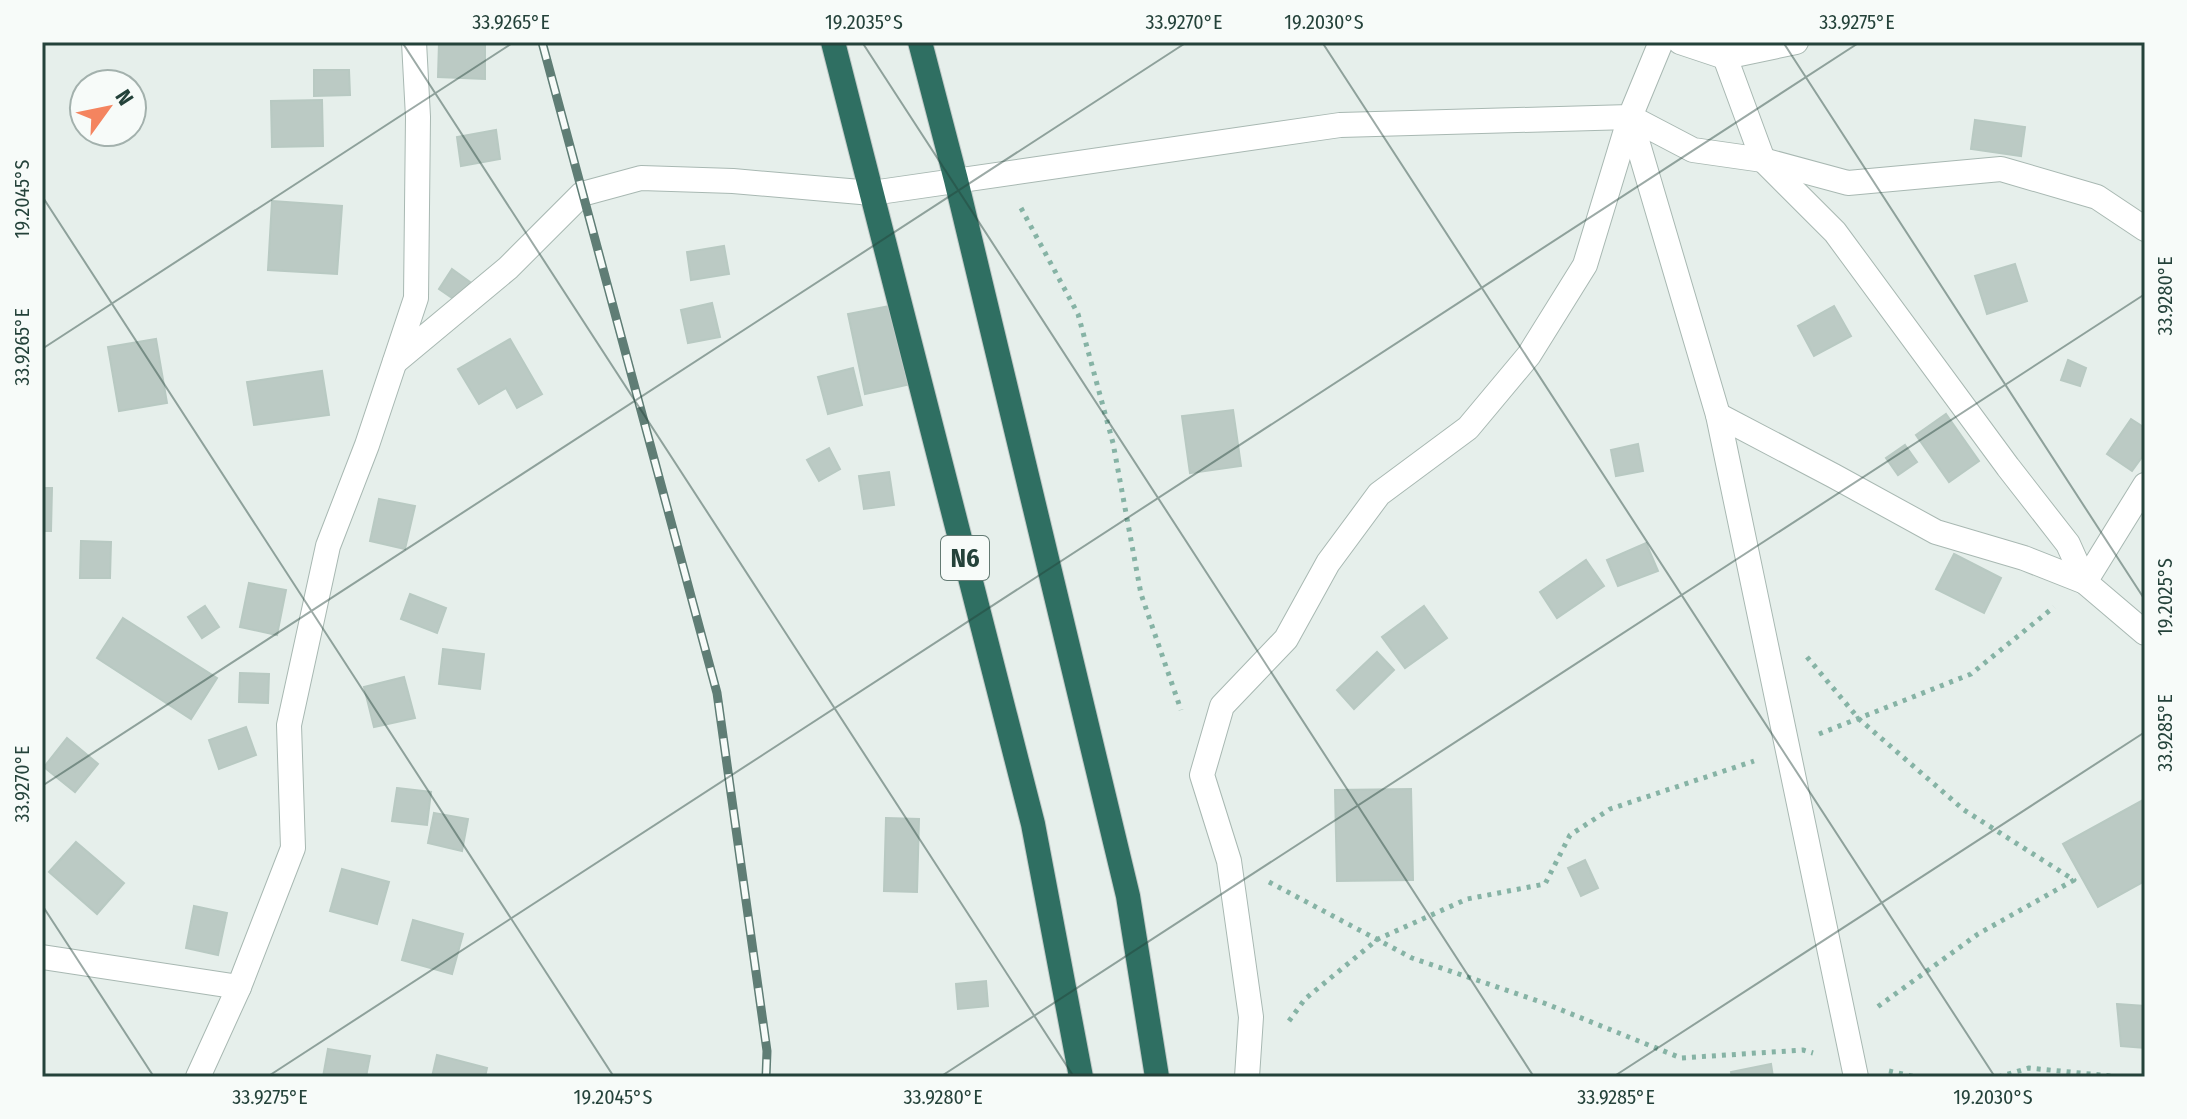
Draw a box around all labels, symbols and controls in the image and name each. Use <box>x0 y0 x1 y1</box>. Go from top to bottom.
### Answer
text: 33.9265°E <box>472 10 550 34</box>
text: 19.2035°S <box>825 10 903 34</box>
text: 33.9270°E <box>1146 10 1222 34</box>
text: 19.2030°S <box>1284 10 1364 34</box>
text: 33.9275°E <box>1819 10 1895 34</box>
north arrow <box>68 68 148 148</box>
text: N <box>109 84 139 110</box>
text: 19.2045°S <box>10 160 34 238</box>
text: 33.9280°E <box>2153 256 2177 336</box>
text: 33.9265°E <box>10 308 34 386</box>
road number: N6 <box>941 536 989 580</box>
text: 19.2025°S <box>2153 558 2177 636</box>
text: 33.9285°E <box>2153 694 2177 772</box>
text: 33.9270°E <box>10 746 34 822</box>
text: 33.9275°E <box>232 1085 308 1109</box>
text: 19.2045°S <box>574 1085 652 1109</box>
text: 33.9280°E <box>903 1085 983 1109</box>
text: 33.9285°E <box>1577 1085 1655 1109</box>
text: 19.2030°S <box>1953 1085 2033 1109</box>

